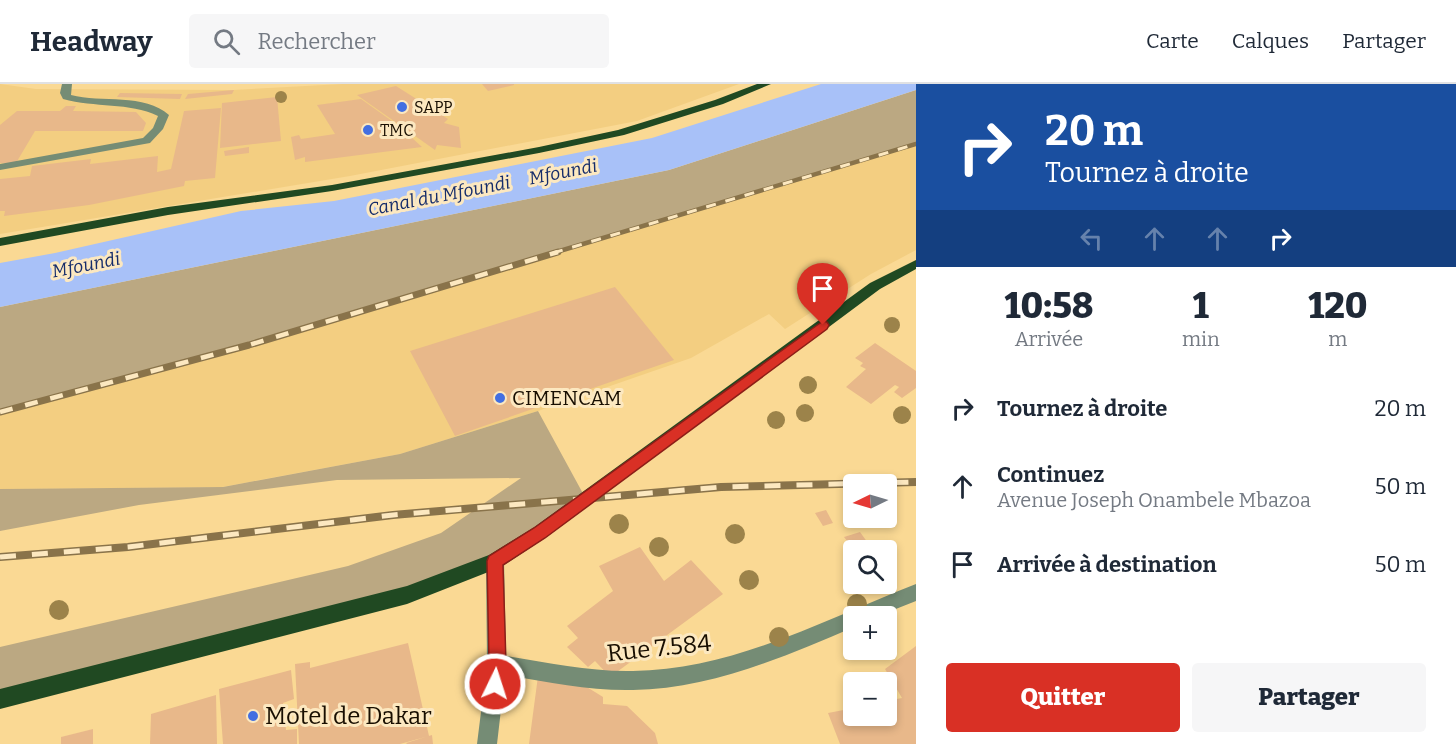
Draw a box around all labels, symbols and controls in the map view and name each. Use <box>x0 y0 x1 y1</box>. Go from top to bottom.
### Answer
search box <box>189 14 609 68</box>
text: Headway <box>30 25 153 58</box>
icon: search <box>210 25 243 58</box>
text: Rechercher <box>258 28 376 55</box>
text: Carte <box>1146 28 1199 54</box>
text: Calques <box>1232 28 1309 54</box>
text: Partager <box>1342 28 1426 54</box>
place label: SAPP <box>414 98 453 117</box>
marker: SAPP <box>395 100 409 114</box>
text: 20 m <box>1045 106 1143 156</box>
icon: right <box>946 108 1024 186</box>
place label: TMC <box>380 121 414 140</box>
marker: TMC <box>361 123 375 137</box>
water label: Mfoundi <box>527 155 599 189</box>
text: Tournez à droite <box>1045 157 1249 189</box>
water label: Canal du Mfoundi <box>366 171 512 221</box>
icon: left <box>1075 222 1108 255</box>
icon: ahead <box>1138 222 1171 255</box>
icon: ahead <box>1201 222 1234 255</box>
icon: right <box>1264 222 1297 255</box>
water label: Mfoundi <box>50 248 122 282</box>
pin <box>797 263 848 325</box>
icon: arrive <box>806 272 839 305</box>
text: 10:58 <box>1004 284 1094 328</box>
text: 1 <box>1193 284 1209 328</box>
text: 120 <box>1308 284 1367 328</box>
text: Arrivée <box>1015 327 1083 351</box>
text: min <box>1182 327 1220 351</box>
text: m <box>1328 327 1347 351</box>
place label: CIMENCAM <box>512 386 622 410</box>
marker: CIMENCAM <box>493 391 507 405</box>
icon: right <box>946 392 979 425</box>
text: Tournez à droite <box>997 395 1167 422</box>
text: 20 m <box>1375 395 1426 422</box>
text: Continuez <box>997 461 1104 488</box>
icon: ahead <box>946 470 979 503</box>
text: 50 m <box>1375 473 1426 500</box>
north arrow <box>843 474 897 528</box>
map controls <box>843 474 897 726</box>
text: Avenue Joseph Onambele Mbazoa <box>997 488 1311 512</box>
button: search <box>843 540 897 594</box>
icon: arrive <box>946 548 979 581</box>
text: Arrivée à destination <box>997 551 1217 578</box>
text: 50 m <box>1375 551 1426 578</box>
button: + <box>843 606 897 660</box>
street label: Rue 7.584 <box>606 629 712 667</box>
position arrow <box>463 652 527 716</box>
button: Quitter <box>946 663 1180 732</box>
button: Partager <box>1192 663 1426 732</box>
button: − <box>843 672 897 726</box>
place label: Motel de Dakar <box>265 702 432 730</box>
marker: Motel de Dakar <box>246 709 260 723</box>

